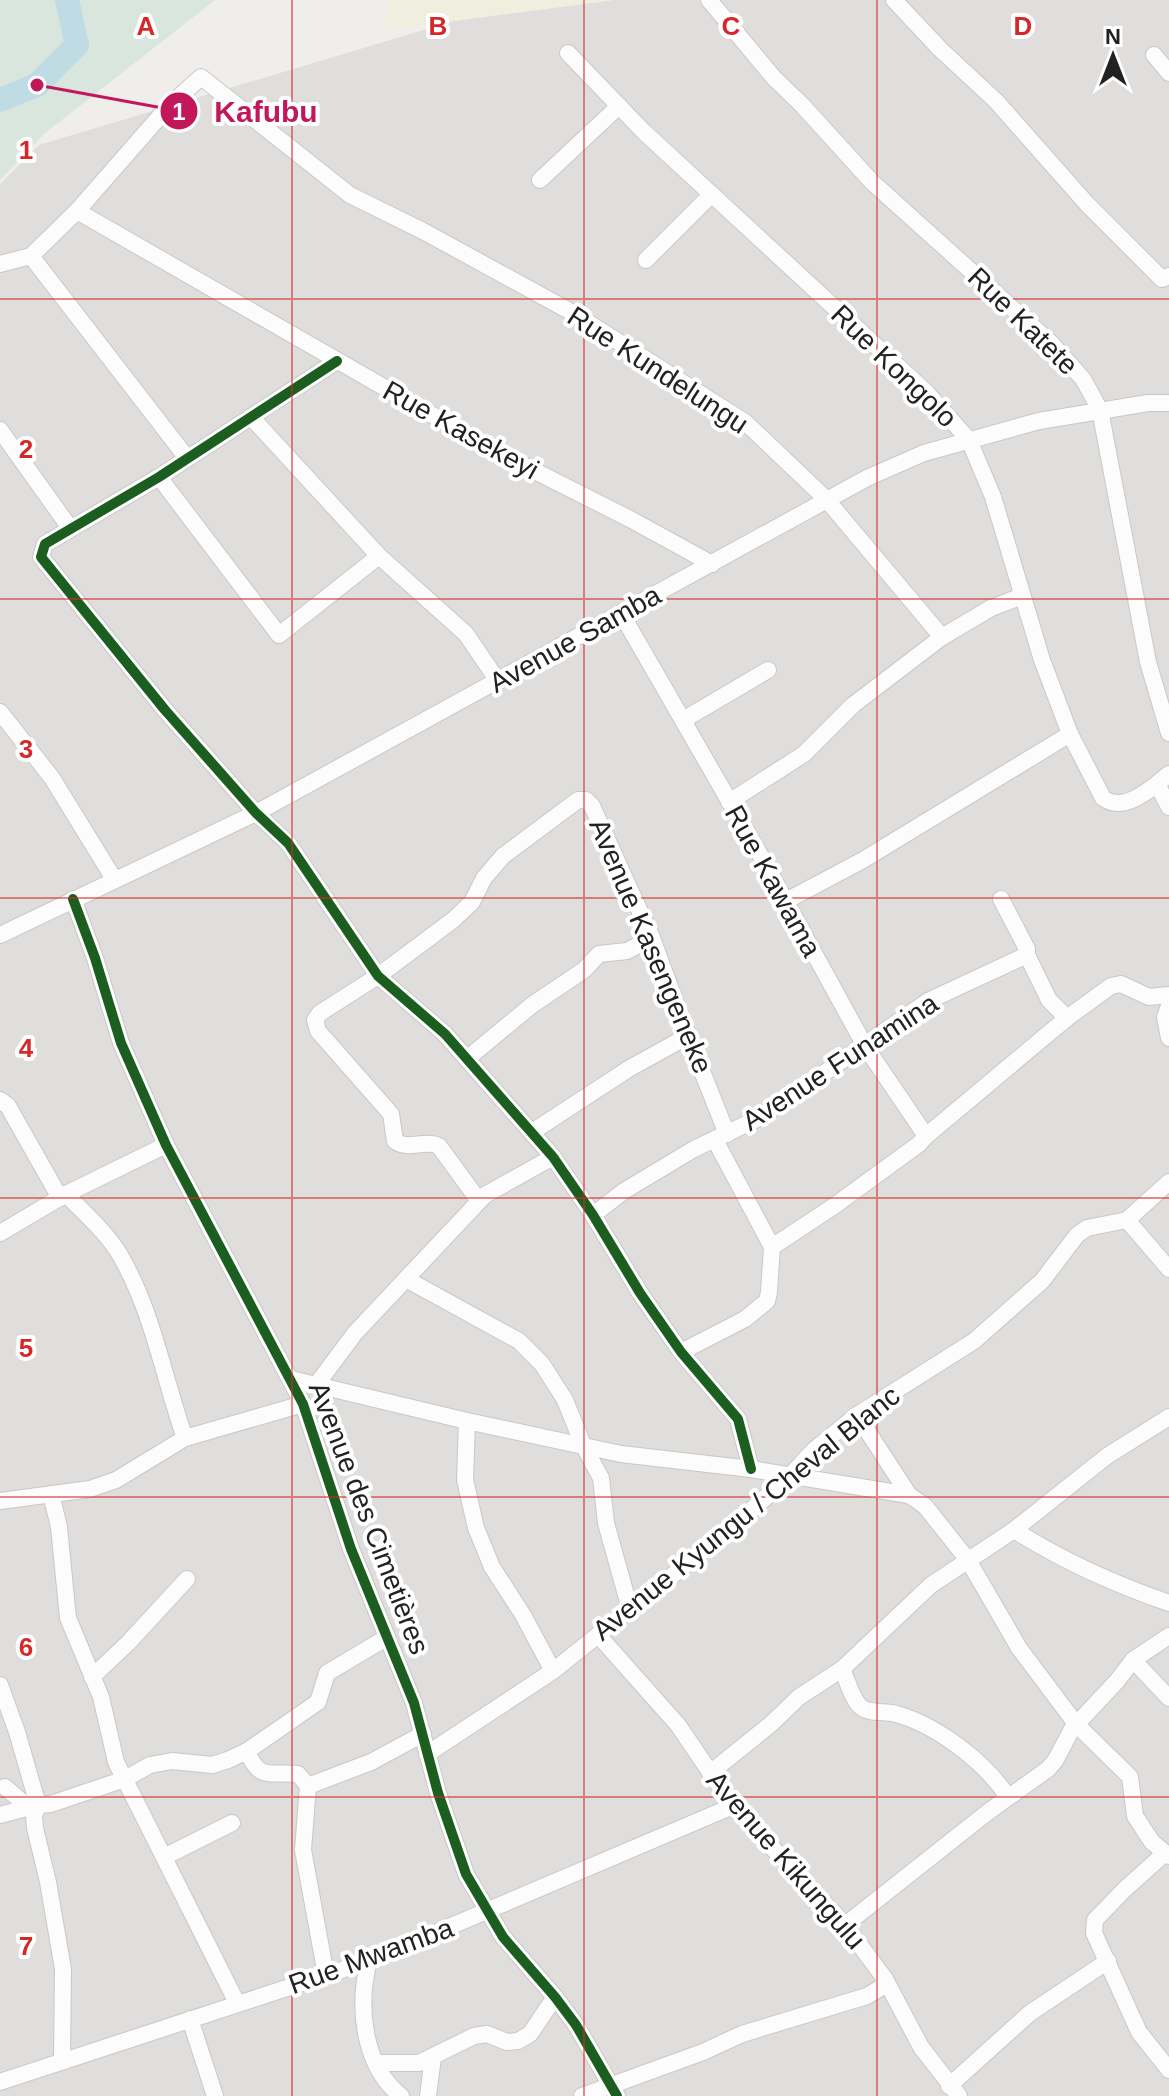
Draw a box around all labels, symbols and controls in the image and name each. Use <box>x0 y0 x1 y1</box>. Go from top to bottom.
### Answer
text: A <box>137 11 156 41</box>
text: B <box>429 11 447 41</box>
text: C <box>722 11 741 41</box>
text: D <box>1014 11 1032 41</box>
north arrow <box>1073 16 1153 96</box>
text: N <box>1105 24 1121 49</box>
callout: Kafubu <box>159 84 334 138</box>
text: Kafubu <box>214 95 318 128</box>
text: 1 <box>172 98 186 125</box>
text: 1 <box>19 135 33 165</box>
street label: Rue Katete <box>962 261 1084 381</box>
street label: Rue Kongolo <box>825 299 963 433</box>
street label: Rue Kundelungu <box>562 300 754 440</box>
street label: Rue Kasekeyi <box>378 375 544 485</box>
text: 2 <box>19 434 33 464</box>
street label: Avenue Samba <box>484 579 666 699</box>
text: 3 <box>19 734 33 764</box>
street label: Rue Kawama <box>719 800 828 962</box>
street label: Avenue Kasengeneke <box>583 814 719 1078</box>
street label: Avenue Funamina <box>736 987 944 1137</box>
text: 4 <box>19 1033 34 1063</box>
text: 5 <box>19 1333 33 1363</box>
street label: Avenue des Cimetières <box>303 1378 435 1658</box>
street label: Avenue Kyungu / Cheval Blanc <box>586 1380 906 1646</box>
text: 6 <box>19 1632 33 1662</box>
street label: Avenue Kikungulu <box>700 1765 872 1955</box>
street label: Rue Mwamba <box>285 1912 458 2000</box>
text: 7 <box>19 1931 33 1961</box>

